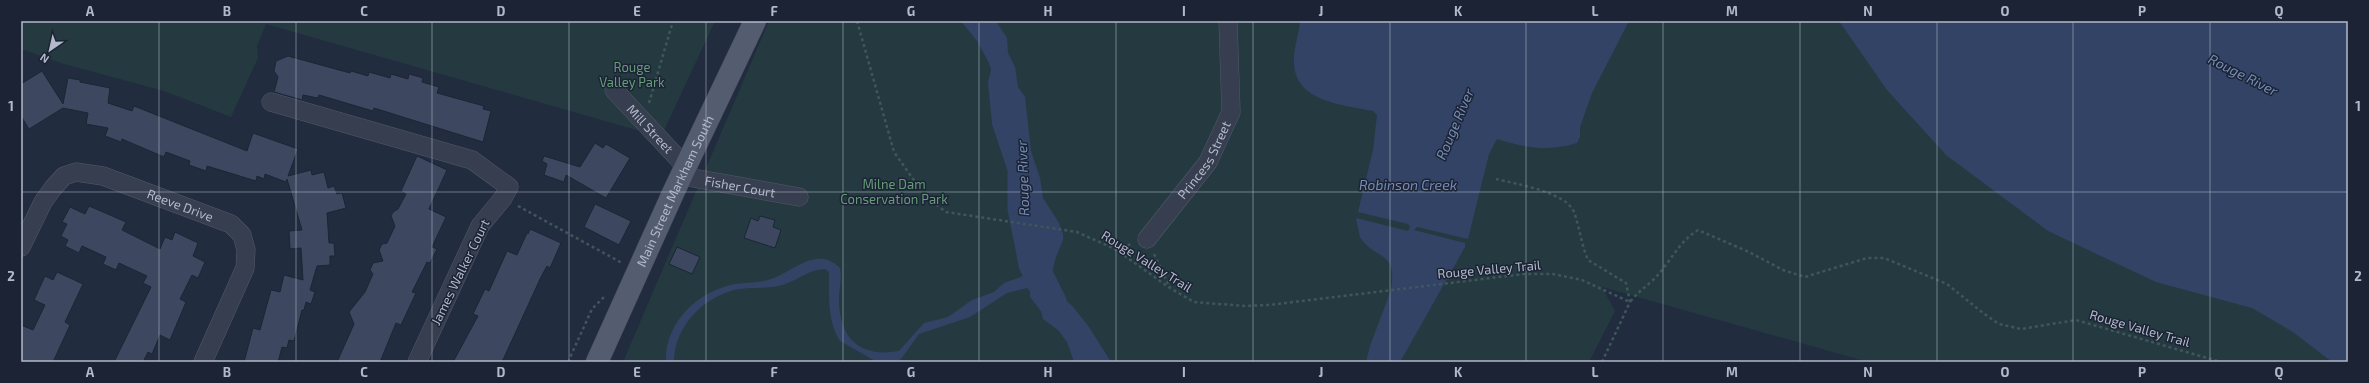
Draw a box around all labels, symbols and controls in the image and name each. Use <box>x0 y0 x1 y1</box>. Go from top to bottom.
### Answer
text: A <box>86 3 95 19</box>
text: B <box>223 3 231 19</box>
text: C <box>360 3 368 19</box>
text: D <box>497 3 506 19</box>
text: E <box>633 3 641 19</box>
text: F <box>770 3 778 19</box>
text: G <box>907 3 915 19</box>
text: H <box>1044 3 1053 19</box>
text: I <box>1182 3 1186 19</box>
text: J <box>1319 3 1323 19</box>
text: K <box>1454 3 1463 19</box>
text: L <box>1592 3 1599 19</box>
text: M <box>1726 3 1738 19</box>
text: N <box>1863 3 1873 19</box>
text: O <box>2001 3 2010 19</box>
text: P <box>2138 3 2146 19</box>
text: Q <box>2275 3 2284 20</box>
north arrow <box>30 30 70 70</box>
water label: Rouge River <box>2206 50 2281 100</box>
text: N <box>37 51 51 66</box>
park label: Rouge Valley Park <box>599 59 665 90</box>
water label: Rouge River <box>1432 85 1477 162</box>
text: 1 <box>8 98 14 114</box>
text: 1 <box>2355 98 2361 114</box>
street label: Mill Street <box>623 101 677 157</box>
street label: Main Street Markham South <box>633 113 717 269</box>
street label: Princess Street <box>1174 118 1234 202</box>
water label: Rouge River <box>1013 139 1032 216</box>
street label: Fisher Court <box>703 172 777 201</box>
park label: Milne Dam Conservation Park <box>840 176 948 207</box>
water label: Robinson Creek <box>1359 176 1457 193</box>
street label: Reeve Drive <box>145 185 216 225</box>
street label: James Walker Court <box>427 216 493 328</box>
street label: Rouge Valley Trail <box>1099 227 1195 295</box>
street label: Rouge Valley Trail <box>1437 256 1542 281</box>
text: 2 <box>7 268 15 284</box>
text: 2 <box>2354 268 2362 284</box>
street label: Rouge Valley Trail <box>2088 306 2192 350</box>
text: A <box>86 364 95 380</box>
text: B <box>223 364 231 380</box>
text: C <box>360 364 368 380</box>
text: D <box>497 364 506 380</box>
text: E <box>633 364 641 380</box>
text: F <box>770 364 778 380</box>
text: G <box>907 364 915 380</box>
text: H <box>1044 364 1053 380</box>
text: I <box>1182 364 1186 380</box>
text: J <box>1319 364 1323 380</box>
text: K <box>1454 364 1463 380</box>
text: L <box>1592 364 1599 380</box>
text: M <box>1726 364 1738 380</box>
text: N <box>1863 364 1873 380</box>
text: O <box>2001 364 2010 380</box>
text: P <box>2138 364 2146 380</box>
text: Q <box>2275 364 2284 381</box>

